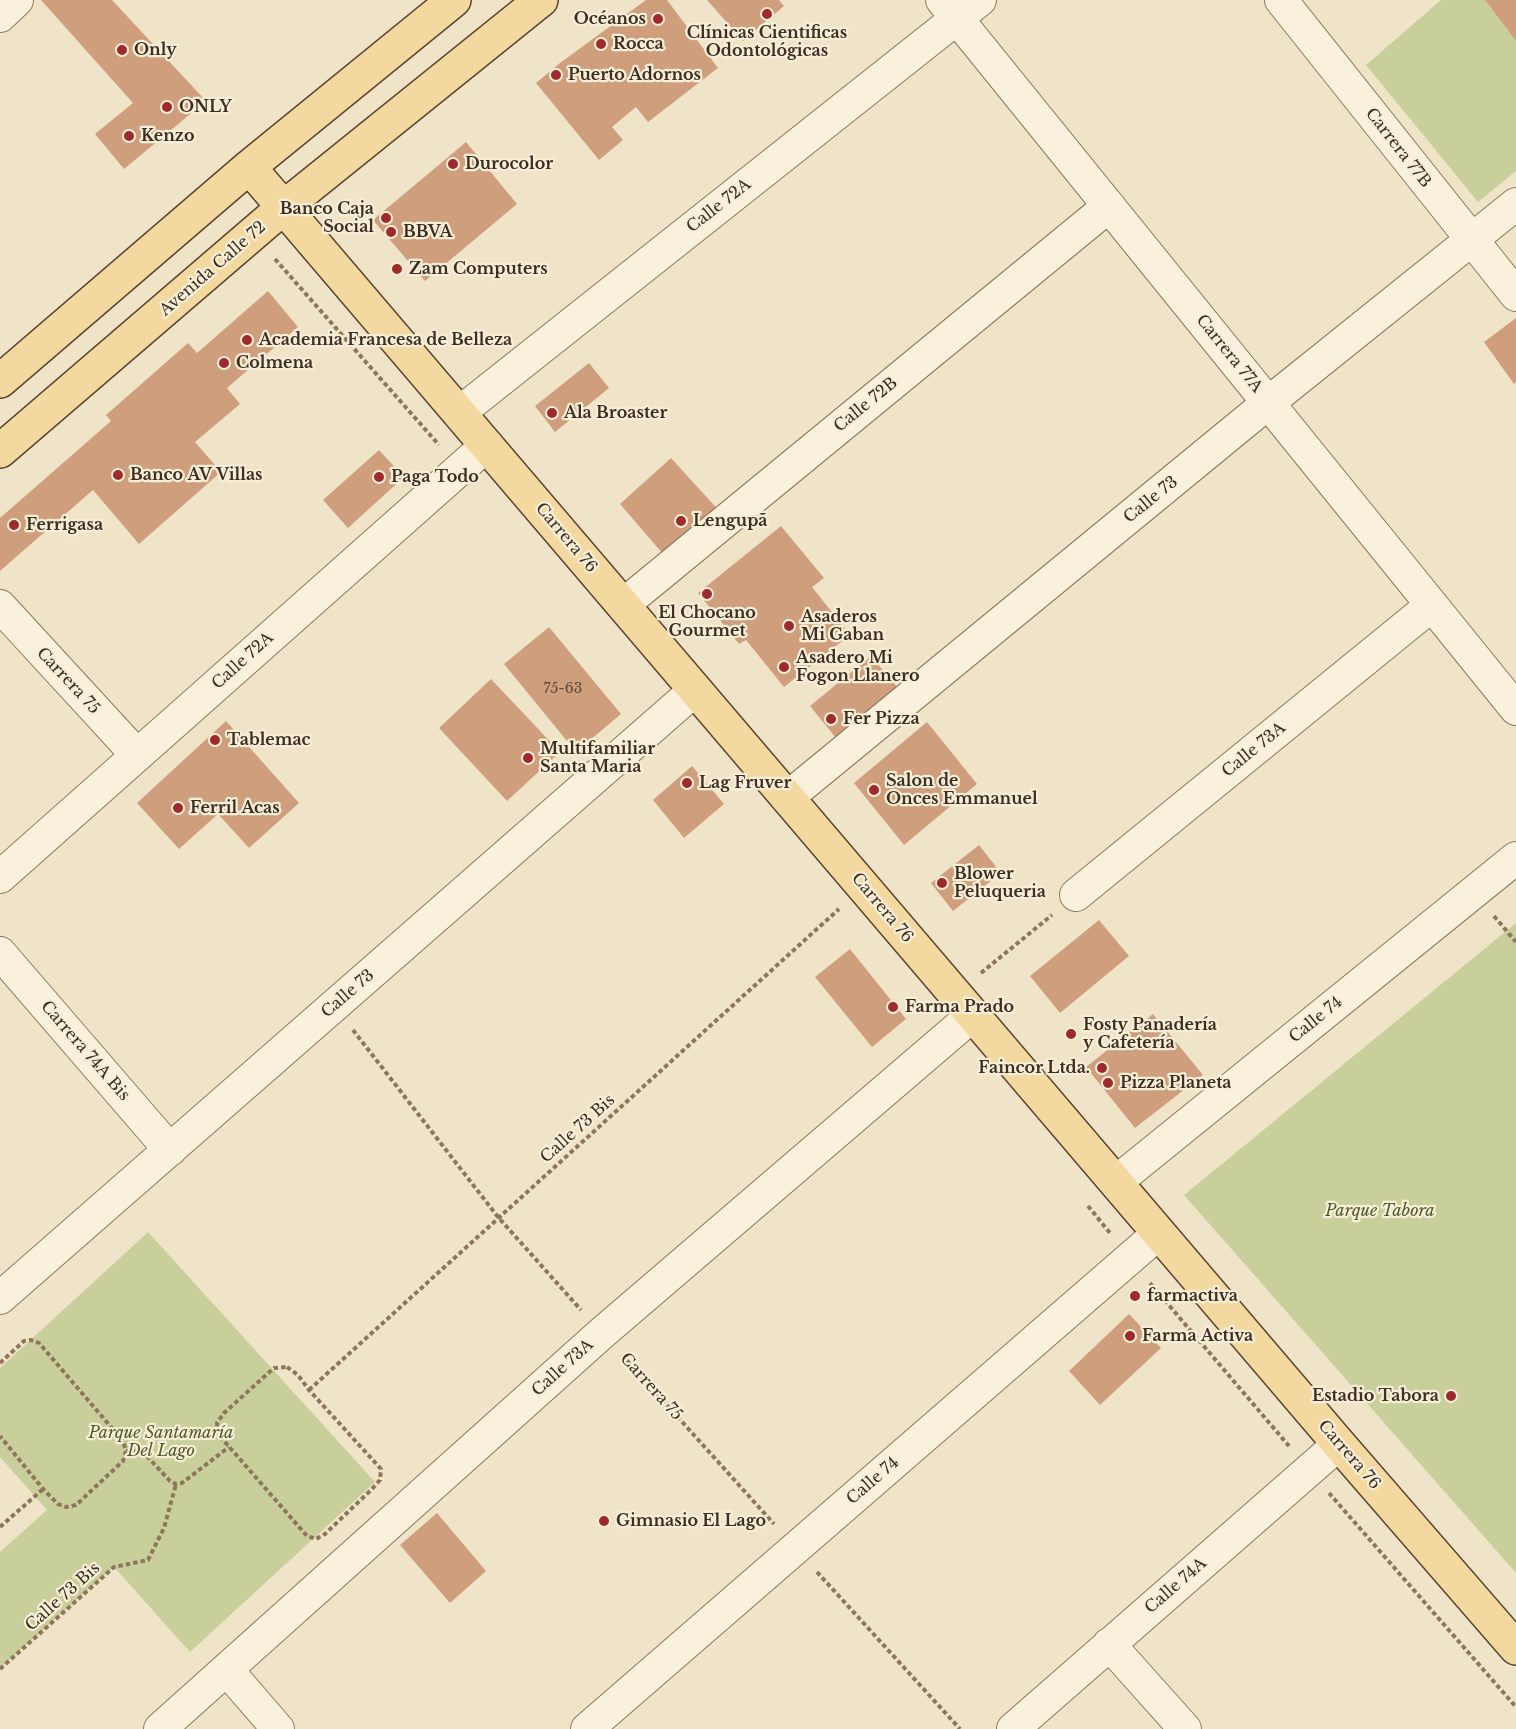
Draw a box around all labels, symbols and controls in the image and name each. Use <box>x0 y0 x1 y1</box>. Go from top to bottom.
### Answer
marker: Clínicas Cientificas Odontológicas <box>760 7 774 21</box>
place label: Océanos <box>574 9 646 29</box>
marker: Océanos <box>651 12 665 26</box>
place label: Clínicas Cientificas Odontológicas <box>687 23 847 61</box>
place label: Rocca <box>613 34 664 54</box>
marker: Rocca <box>594 37 608 51</box>
place label: Only <box>134 40 177 60</box>
marker: Only <box>115 43 129 57</box>
place label: Puerto Adornos <box>568 65 701 85</box>
marker: Puerto Adornos <box>549 68 563 82</box>
place label: ONLY <box>179 97 232 117</box>
marker: ONLY <box>160 100 174 114</box>
street label: Carrera 77B <box>1361 105 1435 191</box>
place label: Kenzo <box>141 126 194 146</box>
marker: Kenzo <box>122 129 136 143</box>
place label: Durocolor <box>465 154 553 174</box>
marker: Durocolor <box>446 157 460 171</box>
street label: Calle 72A <box>683 175 755 237</box>
place label: Banco Caja Social <box>280 199 374 237</box>
marker: Banco Caja Social <box>379 211 393 225</box>
street label: Avenida Calle 72 <box>156 218 270 320</box>
place label: BBVA <box>403 222 453 242</box>
marker: BBVA <box>384 225 398 239</box>
place label: Zam Computers <box>409 259 548 279</box>
marker: Zam Computers <box>390 262 404 276</box>
street label: Carrera 77A <box>1192 311 1266 397</box>
place label: Academia Francesa de Belleza <box>259 330 512 350</box>
marker: Academia Francesa de Belleza <box>240 333 254 347</box>
place label: Colmena <box>236 353 313 373</box>
marker: Colmena <box>217 356 231 370</box>
street label: Calle 72B <box>830 374 902 436</box>
place label: Ala Broaster <box>564 403 667 423</box>
marker: Ala Broaster <box>545 406 559 420</box>
place label: Banco AV Villas <box>130 465 263 485</box>
place label: Paga Todo <box>391 467 479 487</box>
marker: Banco AV Villas <box>111 468 125 482</box>
marker: Paga Todo <box>372 470 386 484</box>
street label: Calle 73 <box>1120 472 1182 528</box>
street label: Carrera 76 <box>531 499 601 577</box>
place label: Lengupã <box>693 511 768 531</box>
marker: Lengupã <box>674 514 688 528</box>
place label: Ferrigasa <box>26 515 103 535</box>
marker: Ferrigasa <box>7 518 21 532</box>
marker: El Chocano Gourmet <box>700 587 714 601</box>
place label: El Chocano Gourmet <box>658 603 756 641</box>
place label: Asaderos Mi Gaban <box>801 607 884 645</box>
marker: Asaderos Mi Gaban <box>782 619 796 633</box>
street label: Calle 72A <box>208 628 278 694</box>
street label: Carrera 75 <box>32 644 104 718</box>
place label: Asadero Mi Fogon Llanero <box>796 648 919 686</box>
marker: Asadero Mi Fogon Llanero <box>777 660 791 674</box>
house number: 75-63 <box>544 681 582 697</box>
place label: Fer Pizza <box>843 709 920 729</box>
marker: Fer Pizza <box>824 712 838 726</box>
street label: Calle 73A <box>1218 719 1290 781</box>
place label: Tablemac <box>227 730 311 750</box>
marker: Tablemac <box>208 733 222 747</box>
place label: Multifamiliar Santa Maria <box>540 739 655 777</box>
marker: Multifamiliar Santa Maria <box>521 751 535 765</box>
place label: Salon de Onces Emmanuel <box>886 771 1038 809</box>
place label: Lag Fruver <box>699 773 791 793</box>
marker: Lag Fruver <box>680 776 694 790</box>
marker: Salon de Onces Emmanuel <box>867 783 881 797</box>
place label: Ferril Acas <box>190 798 280 818</box>
marker: Ferril Acas <box>171 801 185 815</box>
place label: Blower Peluqueria <box>954 864 1046 902</box>
street label: Carrera 76 <box>847 869 917 947</box>
marker: Blower Peluqueria <box>935 876 949 890</box>
street label: Calle 73 <box>318 966 378 1022</box>
street label: Calle 74 <box>1286 993 1346 1047</box>
street label: Carrera 74A Bis <box>36 997 134 1105</box>
place label: Farma Prado <box>905 997 1014 1017</box>
marker: Farma Prado <box>886 1000 900 1014</box>
place label: Fosty Panadería y Cafetería <box>1083 1015 1217 1053</box>
marker: Fosty Panadería y Cafetería <box>1064 1027 1078 1041</box>
place label: Faincor Ltda. <box>978 1058 1090 1078</box>
marker: Faincor Ltda. <box>1095 1061 1109 1075</box>
place label: Pizza Planeta <box>1120 1073 1231 1093</box>
marker: Pizza Planeta <box>1101 1076 1115 1090</box>
street label: Calle 73 Bis <box>537 1091 619 1167</box>
park label: Parque Tabora <box>1325 1201 1435 1221</box>
place label: farmactiva <box>1147 1286 1238 1306</box>
marker: farmactiva <box>1128 1289 1142 1303</box>
place label: Farma Activa <box>1142 1326 1253 1346</box>
marker: Farma Activa <box>1123 1329 1137 1343</box>
street label: Calle 73A <box>528 1335 598 1401</box>
street label: Carrera 75 <box>616 1349 686 1425</box>
place label: Estadio Tabora <box>1312 1386 1439 1406</box>
marker: Estadio Tabora <box>1444 1389 1458 1403</box>
street label: Carrera 76 <box>1314 1416 1384 1494</box>
park label: Parque Santamaría Del Lago <box>89 1423 233 1461</box>
street label: Calle 74 <box>843 1453 903 1509</box>
place label: Gimnasio El Lago <box>616 1511 766 1531</box>
marker: Gimnasio El Lago <box>597 1514 611 1528</box>
street label: Calle 74A <box>1141 1554 1211 1618</box>
street label: Calle 73 Bis <box>22 1559 104 1635</box>

